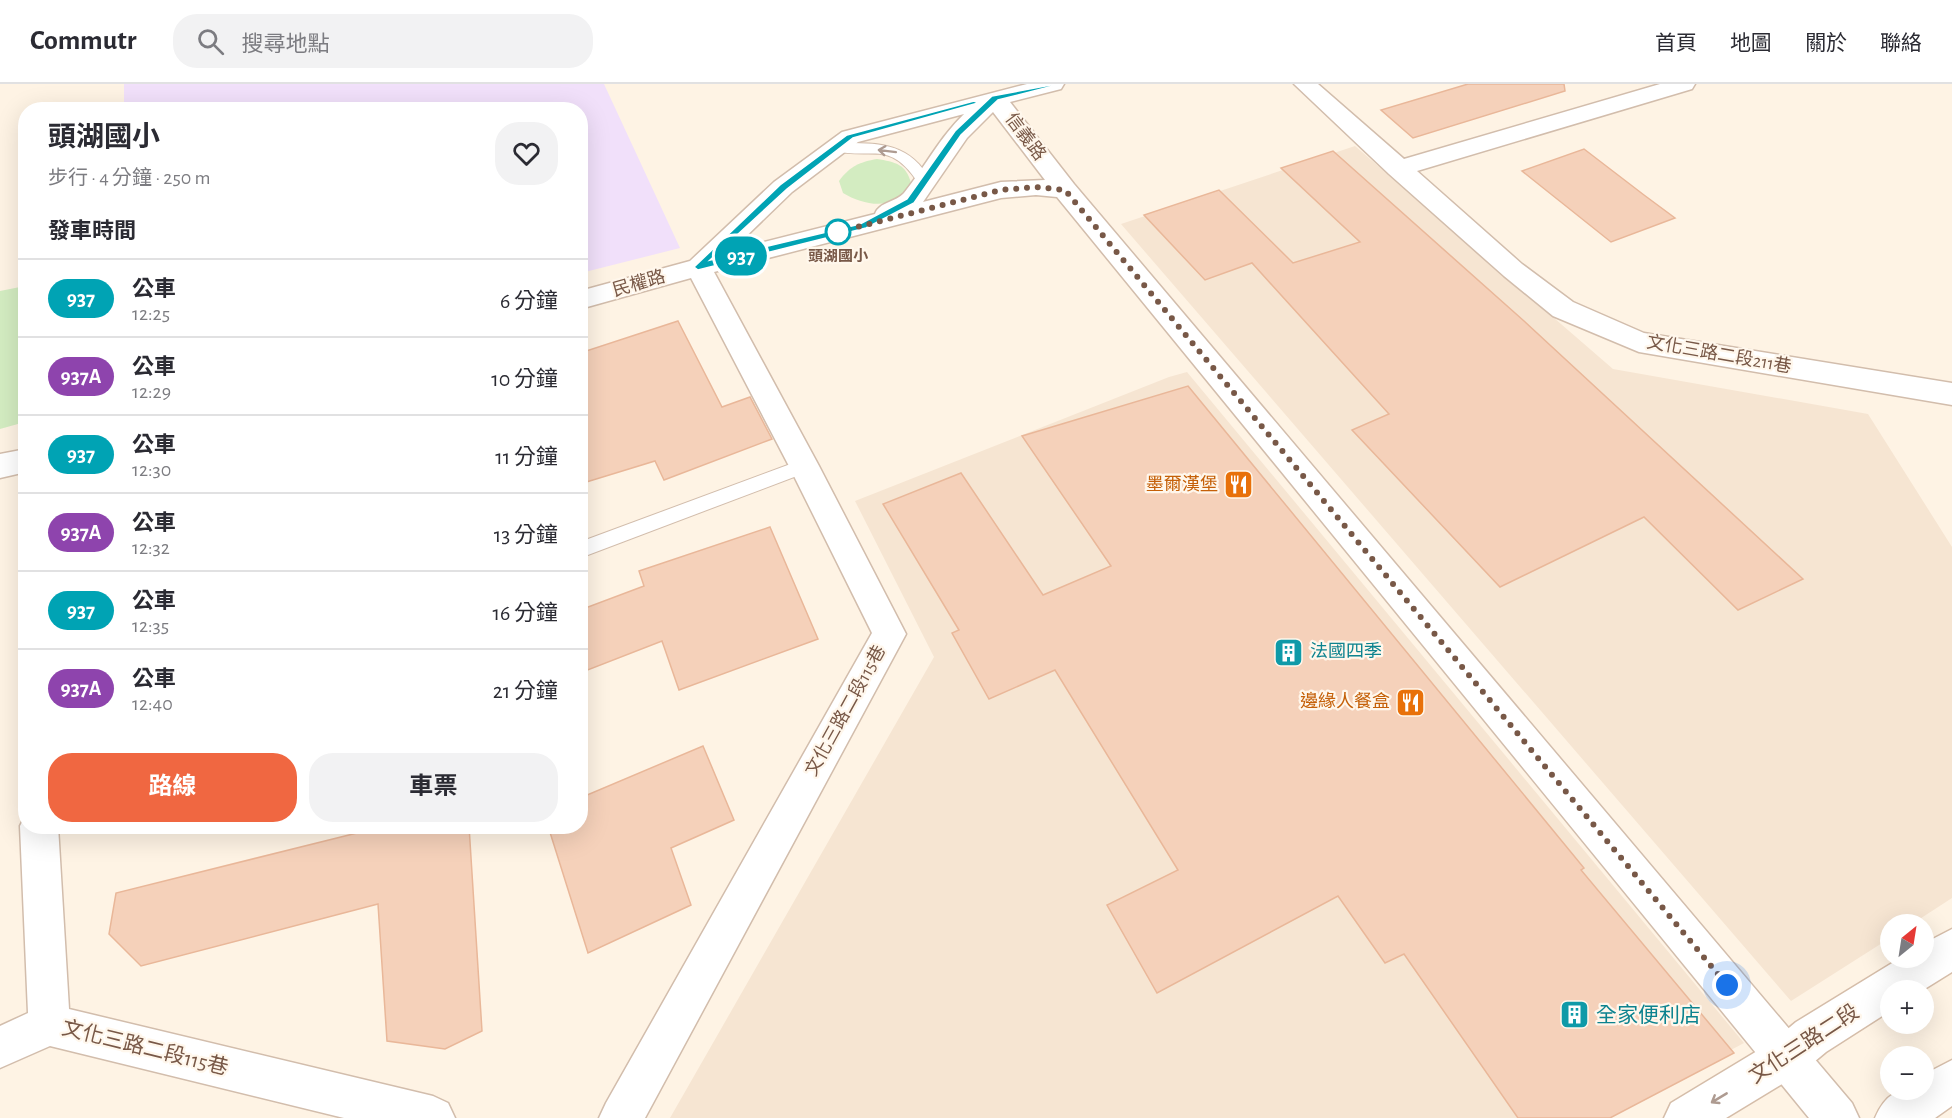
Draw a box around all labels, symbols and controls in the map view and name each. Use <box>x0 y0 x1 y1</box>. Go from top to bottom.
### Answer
search box <box>173 14 593 68</box>
icon: search <box>194 25 227 58</box>
text: Commutr <box>30 27 137 55</box>
text: 搜尋地點 <box>242 33 330 55</box>
text: 首頁 <box>1655 33 1697 54</box>
text: 地圖 <box>1730 33 1772 54</box>
text: 關於 <box>1805 33 1847 54</box>
text: 聯絡 <box>1880 33 1922 54</box>
street label: 信義路 <box>1002 109 1050 164</box>
button: heart <box>495 122 558 185</box>
text: 頭湖國小 <box>48 124 160 152</box>
one-way arrow <box>878 145 898 156</box>
text: 步行 · 4 分鐘 · 250 m <box>48 168 211 188</box>
marker: 頭湖國小 <box>825 219 851 245</box>
text: 發車時間 <box>48 220 136 242</box>
line badge: 937 <box>706 236 776 276</box>
text: 937 <box>727 246 755 267</box>
place label: 頭湖國小 <box>808 248 869 264</box>
street label: 民權路 <box>610 266 667 300</box>
text: 公車 <box>132 278 176 300</box>
text: 937 <box>67 288 95 309</box>
text: 6 分鐘 <box>500 290 558 312</box>
text: 12:25 <box>132 304 170 324</box>
street label: 文化三路二段211巷 <box>1645 331 1793 377</box>
text: 公車 <box>132 356 176 378</box>
text: 937A <box>61 366 101 387</box>
text: 10 分鐘 <box>491 368 558 390</box>
text: 12:29 <box>132 382 171 402</box>
text: 公車 <box>132 434 176 456</box>
text: 937 <box>67 444 95 465</box>
text: 11 分鐘 <box>495 446 558 468</box>
text: 12:30 <box>132 460 171 480</box>
restaurant icon: 墨爾漢堡 <box>1223 469 1255 501</box>
place label: 墨爾漢堡 <box>1146 474 1218 494</box>
text: 公車 <box>132 512 176 534</box>
text: 937A <box>61 522 101 543</box>
text: 13 分鐘 <box>494 524 558 546</box>
text: 12:32 <box>132 538 170 558</box>
text: 公車 <box>132 590 176 612</box>
text: 937 <box>67 600 95 621</box>
text: 16 分鐘 <box>492 602 558 624</box>
text: 12:35 <box>132 616 169 636</box>
building icon: 法國四季 <box>1273 636 1305 668</box>
place label: 法國四季 <box>1310 641 1382 661</box>
street label: 文化三路二段115巷 <box>801 642 889 779</box>
text: 公車 <box>132 668 176 690</box>
text: 937A <box>61 678 101 699</box>
text: 21 分鐘 <box>493 680 558 702</box>
restaurant icon: 邊緣人餐盒 <box>1395 686 1427 718</box>
place label: 邊緣人餐盒 <box>1300 691 1390 711</box>
text: 12:40 <box>132 694 173 714</box>
button: 路線 <box>48 753 297 822</box>
button: 車票 <box>309 753 558 822</box>
north arrow <box>1880 914 1934 968</box>
map controls <box>1880 914 1934 1100</box>
your location <box>1712 970 1742 1000</box>
button: + <box>1880 980 1934 1034</box>
building icon: 全家便利店 <box>1559 999 1591 1031</box>
street label: 文化三路二段 <box>1745 1000 1863 1087</box>
place label: 全家便利店 <box>1596 1004 1701 1026</box>
street label: 文化三路二段115巷 <box>60 1016 230 1079</box>
button: − <box>1880 1046 1934 1100</box>
one-way arrow <box>1711 1093 1728 1105</box>

